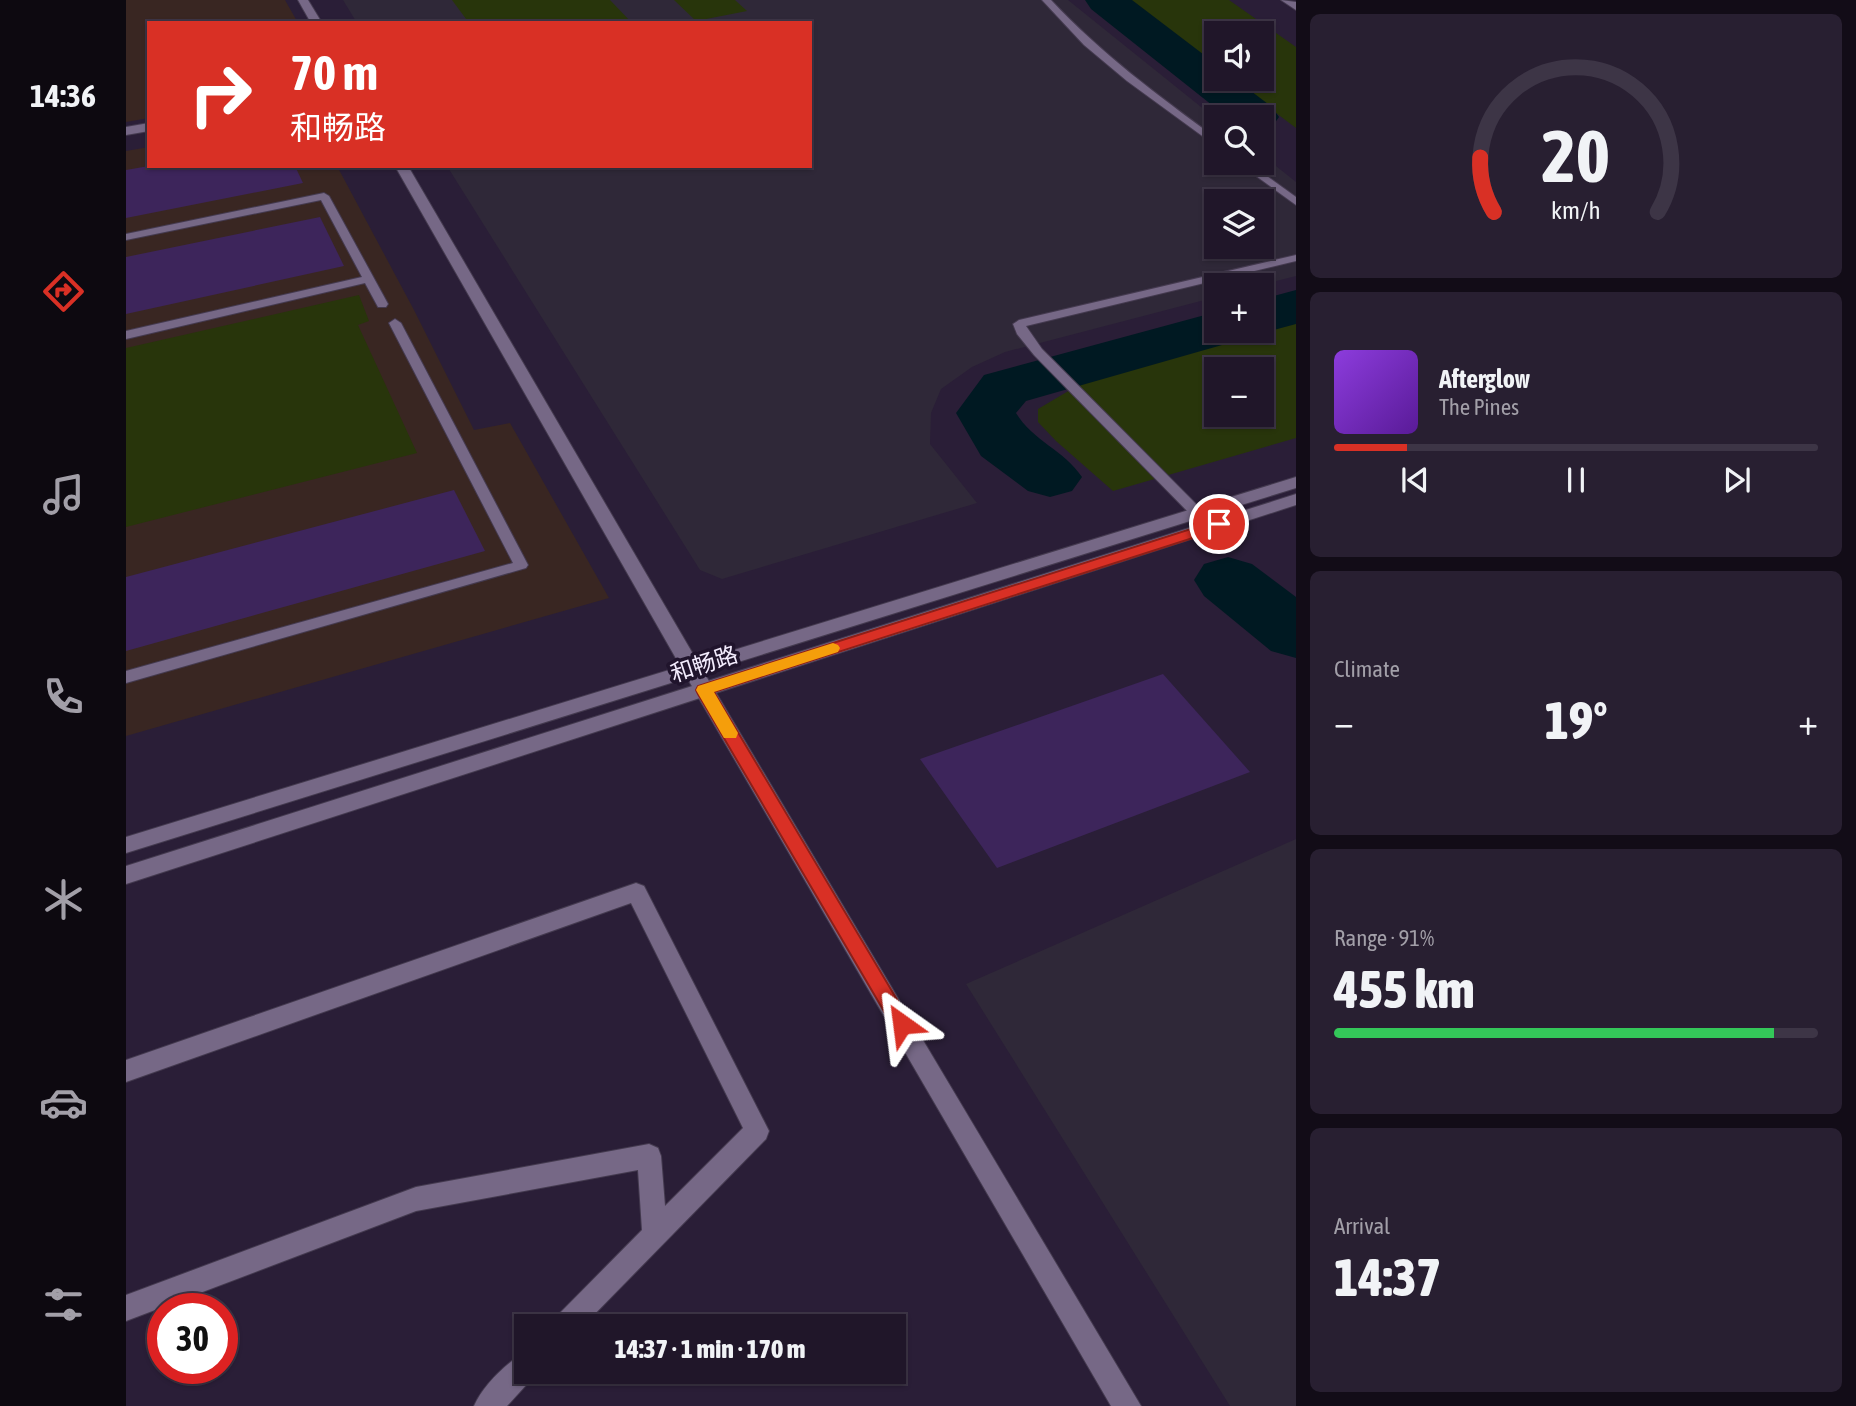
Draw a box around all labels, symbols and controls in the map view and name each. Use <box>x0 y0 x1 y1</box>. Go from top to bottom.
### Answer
map controls <box>1204 21 1274 427</box>
button: sound <box>1204 21 1274 91</box>
text: 70 m <box>290 44 378 100</box>
icon: right <box>175 49 266 140</box>
text: 14:36 <box>30 77 96 114</box>
button: search <box>1204 105 1274 175</box>
text: 和畅路 <box>290 109 386 146</box>
text: 20 <box>1542 115 1610 198</box>
button: layers <box>1204 189 1274 259</box>
text: km/h <box>1551 196 1601 224</box>
icon: directions <box>39 267 88 316</box>
button: + <box>1204 273 1274 343</box>
button: − <box>1204 357 1274 427</box>
text: Afterglow <box>1439 364 1530 394</box>
text: The Pines <box>1439 394 1519 420</box>
icon: previous <box>1396 461 1434 499</box>
icon: pause <box>1557 461 1595 499</box>
icon: next <box>1718 461 1756 499</box>
icon: music <box>39 470 88 519</box>
pin <box>1189 494 1249 554</box>
icon: arrive <box>1200 505 1238 543</box>
street label: 和畅路 <box>667 641 741 687</box>
text: Climate <box>1334 656 1400 682</box>
icon: phone <box>39 672 88 721</box>
text: 19° <box>1544 690 1608 750</box>
text: − <box>1334 700 1354 743</box>
text: + <box>1798 700 1818 743</box>
icon: climate <box>39 875 88 924</box>
text: Range · 91% <box>1334 925 1434 951</box>
text: 455 km <box>1334 959 1475 1019</box>
position arrow <box>865 987 939 1061</box>
icon: car <box>39 1078 88 1127</box>
text: Arrival <box>1334 1213 1390 1239</box>
text: 14:37 <box>1334 1247 1441 1307</box>
icon: filters <box>39 1280 88 1329</box>
speed limit sign: 30 <box>147 1293 238 1384</box>
text: 14:37 · 1 min · 170 m <box>615 1334 805 1364</box>

